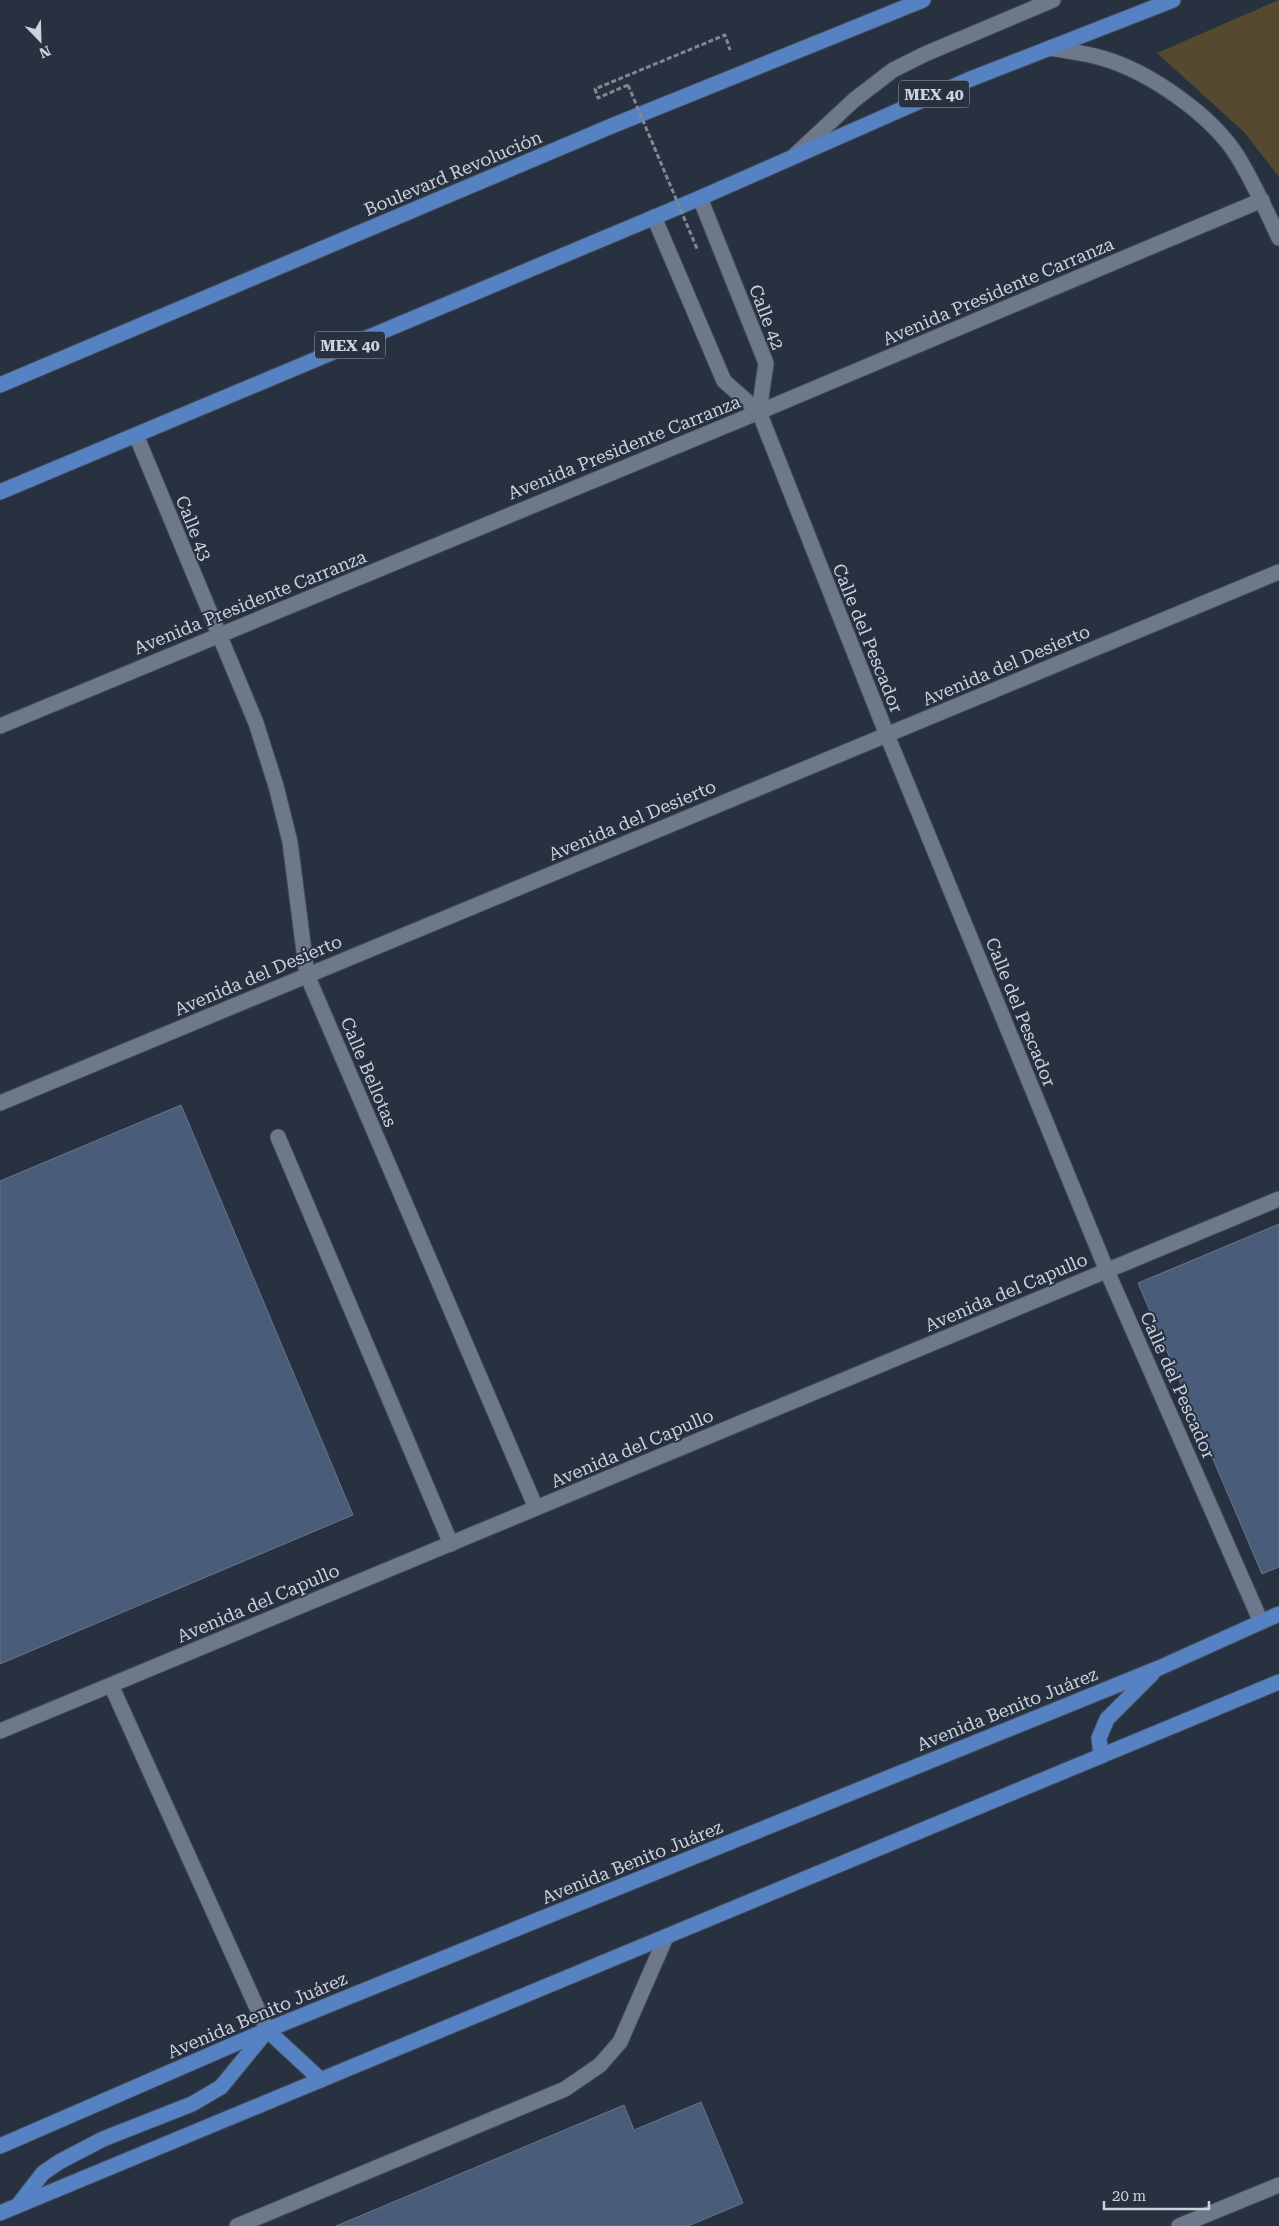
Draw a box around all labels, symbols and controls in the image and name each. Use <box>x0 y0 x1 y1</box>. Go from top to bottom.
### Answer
north arrow <box>15 15 65 65</box>
text: N <box>37 42 53 62</box>
road number: MEX 40 <box>899 80 969 108</box>
street label: Boulevard Revolución <box>361 126 545 220</box>
street label: Avenida Presidente Carranza <box>879 233 1117 349</box>
street label: Calle 42 <box>745 281 789 353</box>
road number: MEX 40 <box>315 332 385 358</box>
street label: Avenida Presidente Carranza <box>505 391 744 503</box>
street label: Calle 43 <box>171 492 217 564</box>
street label: Avenida Presidente Carranza <box>131 546 370 658</box>
street label: Calle del Pescador <box>829 560 907 716</box>
street label: Avenida del Desierto <box>919 620 1093 710</box>
street label: Avenida del Desierto <box>545 775 719 865</box>
street label: Avenida del Desierto <box>171 930 345 1020</box>
street label: Calle del Pescador <box>982 934 1060 1090</box>
street label: Calle Bellotas <box>336 1014 402 1130</box>
street label: Avenida del Capullo <box>922 1248 1090 1336</box>
street label: Calle del Pescador <box>1136 1308 1220 1462</box>
street label: Avenida del Capullo <box>548 1404 716 1492</box>
street label: Avenida del Capullo <box>174 1559 342 1647</box>
street label: Avenida Benito Juárez <box>914 1663 1101 1755</box>
street label: Avenida Benito Juárez <box>539 1816 726 1908</box>
street label: Avenida Benito Juárez <box>164 1967 350 2062</box>
scale bar <box>1104 2178 1209 2210</box>
text: 20 m <box>1112 2187 1147 2205</box>

